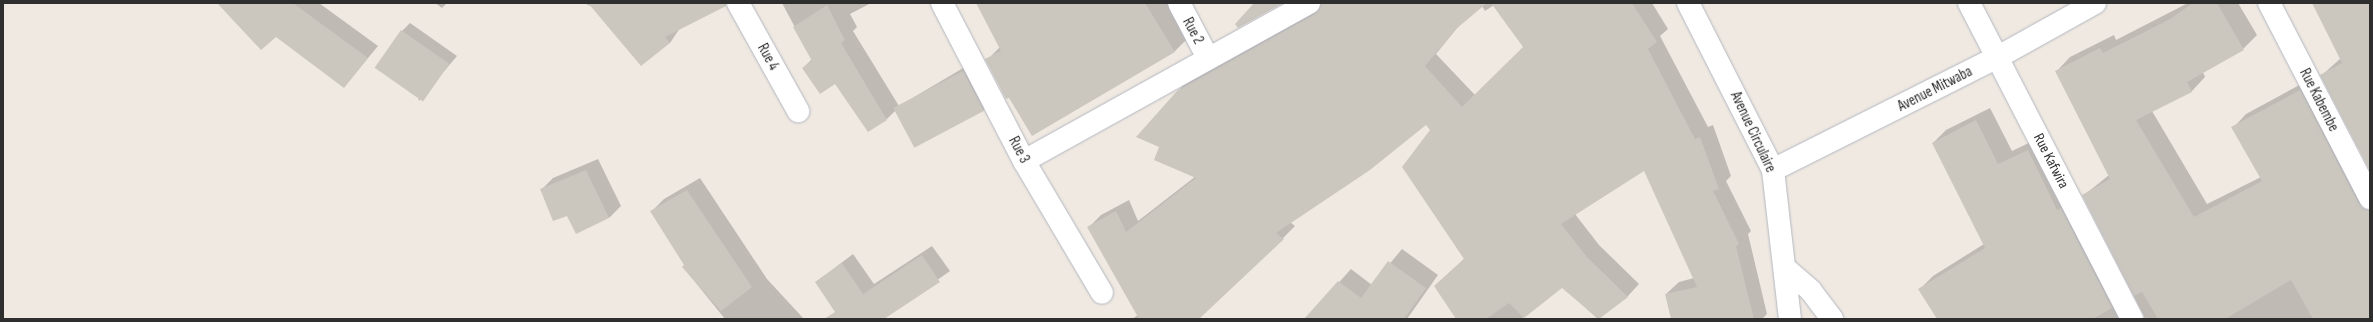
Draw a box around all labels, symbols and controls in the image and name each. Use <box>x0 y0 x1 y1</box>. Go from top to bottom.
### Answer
street label: Rue 2 <box>1179 15 1207 47</box>
street label: Rue 4 <box>753 40 783 74</box>
street label: Avenue Mitwaba <box>1895 63 1975 115</box>
street label: Rue Kabembe <box>2295 66 2343 134</box>
street label: Avenue Circulaire <box>1726 89 1780 175</box>
street label: Rue Kafwira <box>2029 130 2073 192</box>
street label: Rue 3 <box>1005 133 1033 167</box>

